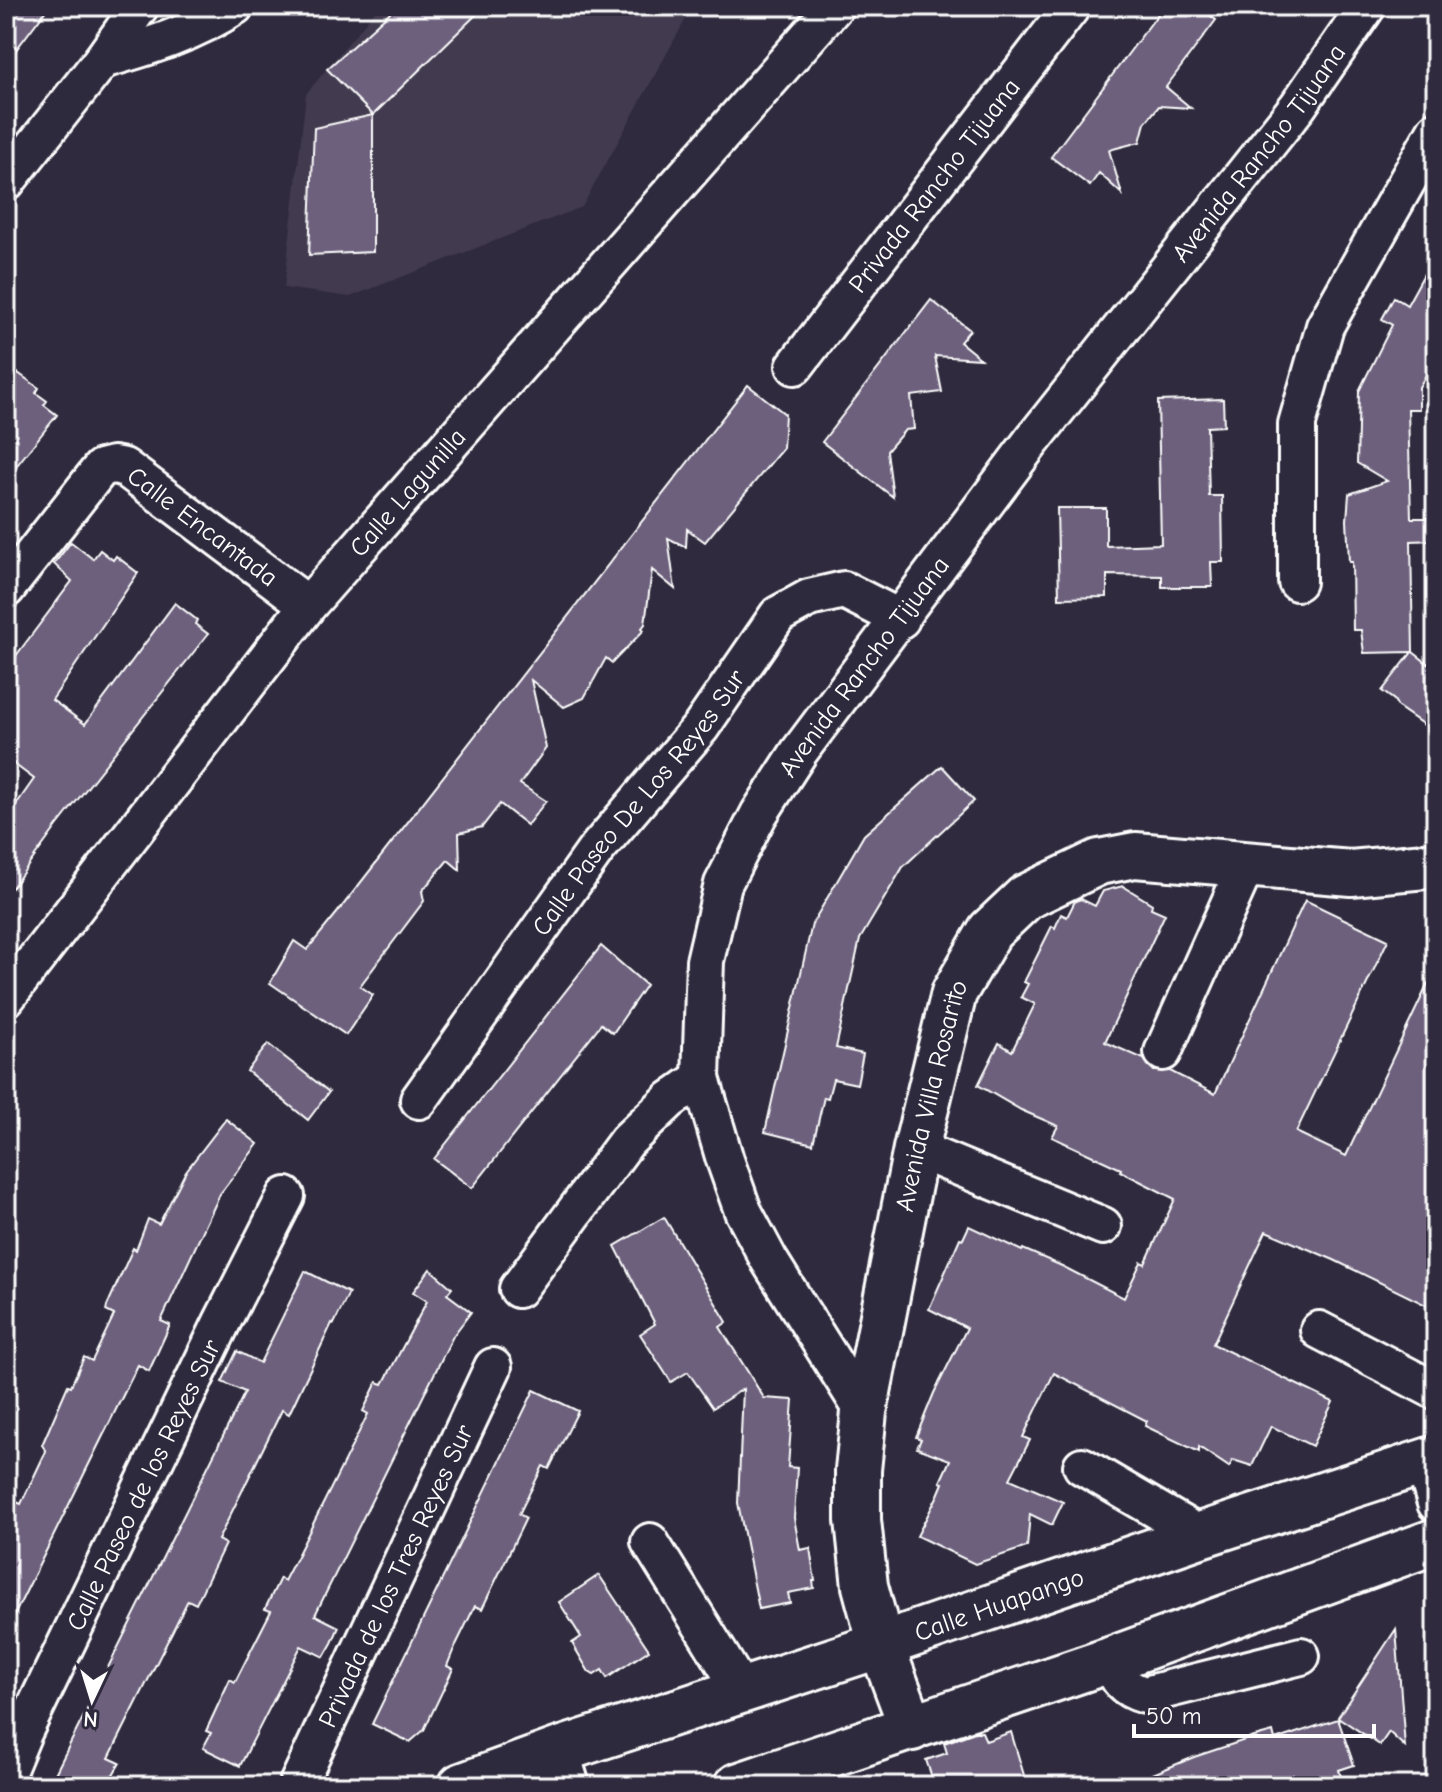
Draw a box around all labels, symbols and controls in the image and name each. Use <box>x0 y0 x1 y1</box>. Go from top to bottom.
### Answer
street label: Avenida Rancho Tijuana <box>1166 39 1352 268</box>
street label: Privada Rancho Tijuana <box>843 73 1027 299</box>
street label: Calle Lagunilla <box>344 423 472 563</box>
street label: Calle Encantada <box>121 461 283 593</box>
street label: Avenida Rancho Tijuana <box>773 551 956 783</box>
street label: Calle Paseo De Los Reyes Sur <box>526 664 752 942</box>
street label: Avenida Villa Rosarito <box>890 974 975 1214</box>
street label: Calle Paseo de los Reyes Sur <box>61 1334 228 1636</box>
street label: Privada de los Tres Reyes Sur <box>313 1420 480 1732</box>
street label: Calle Huapango <box>911 1562 1088 1648</box>
north arrow <box>52 1660 132 1740</box>
scale bar <box>1134 1688 1374 1738</box>
text: 50 m <box>1146 1702 1202 1730</box>
text: N <box>83 1705 99 1732</box>

